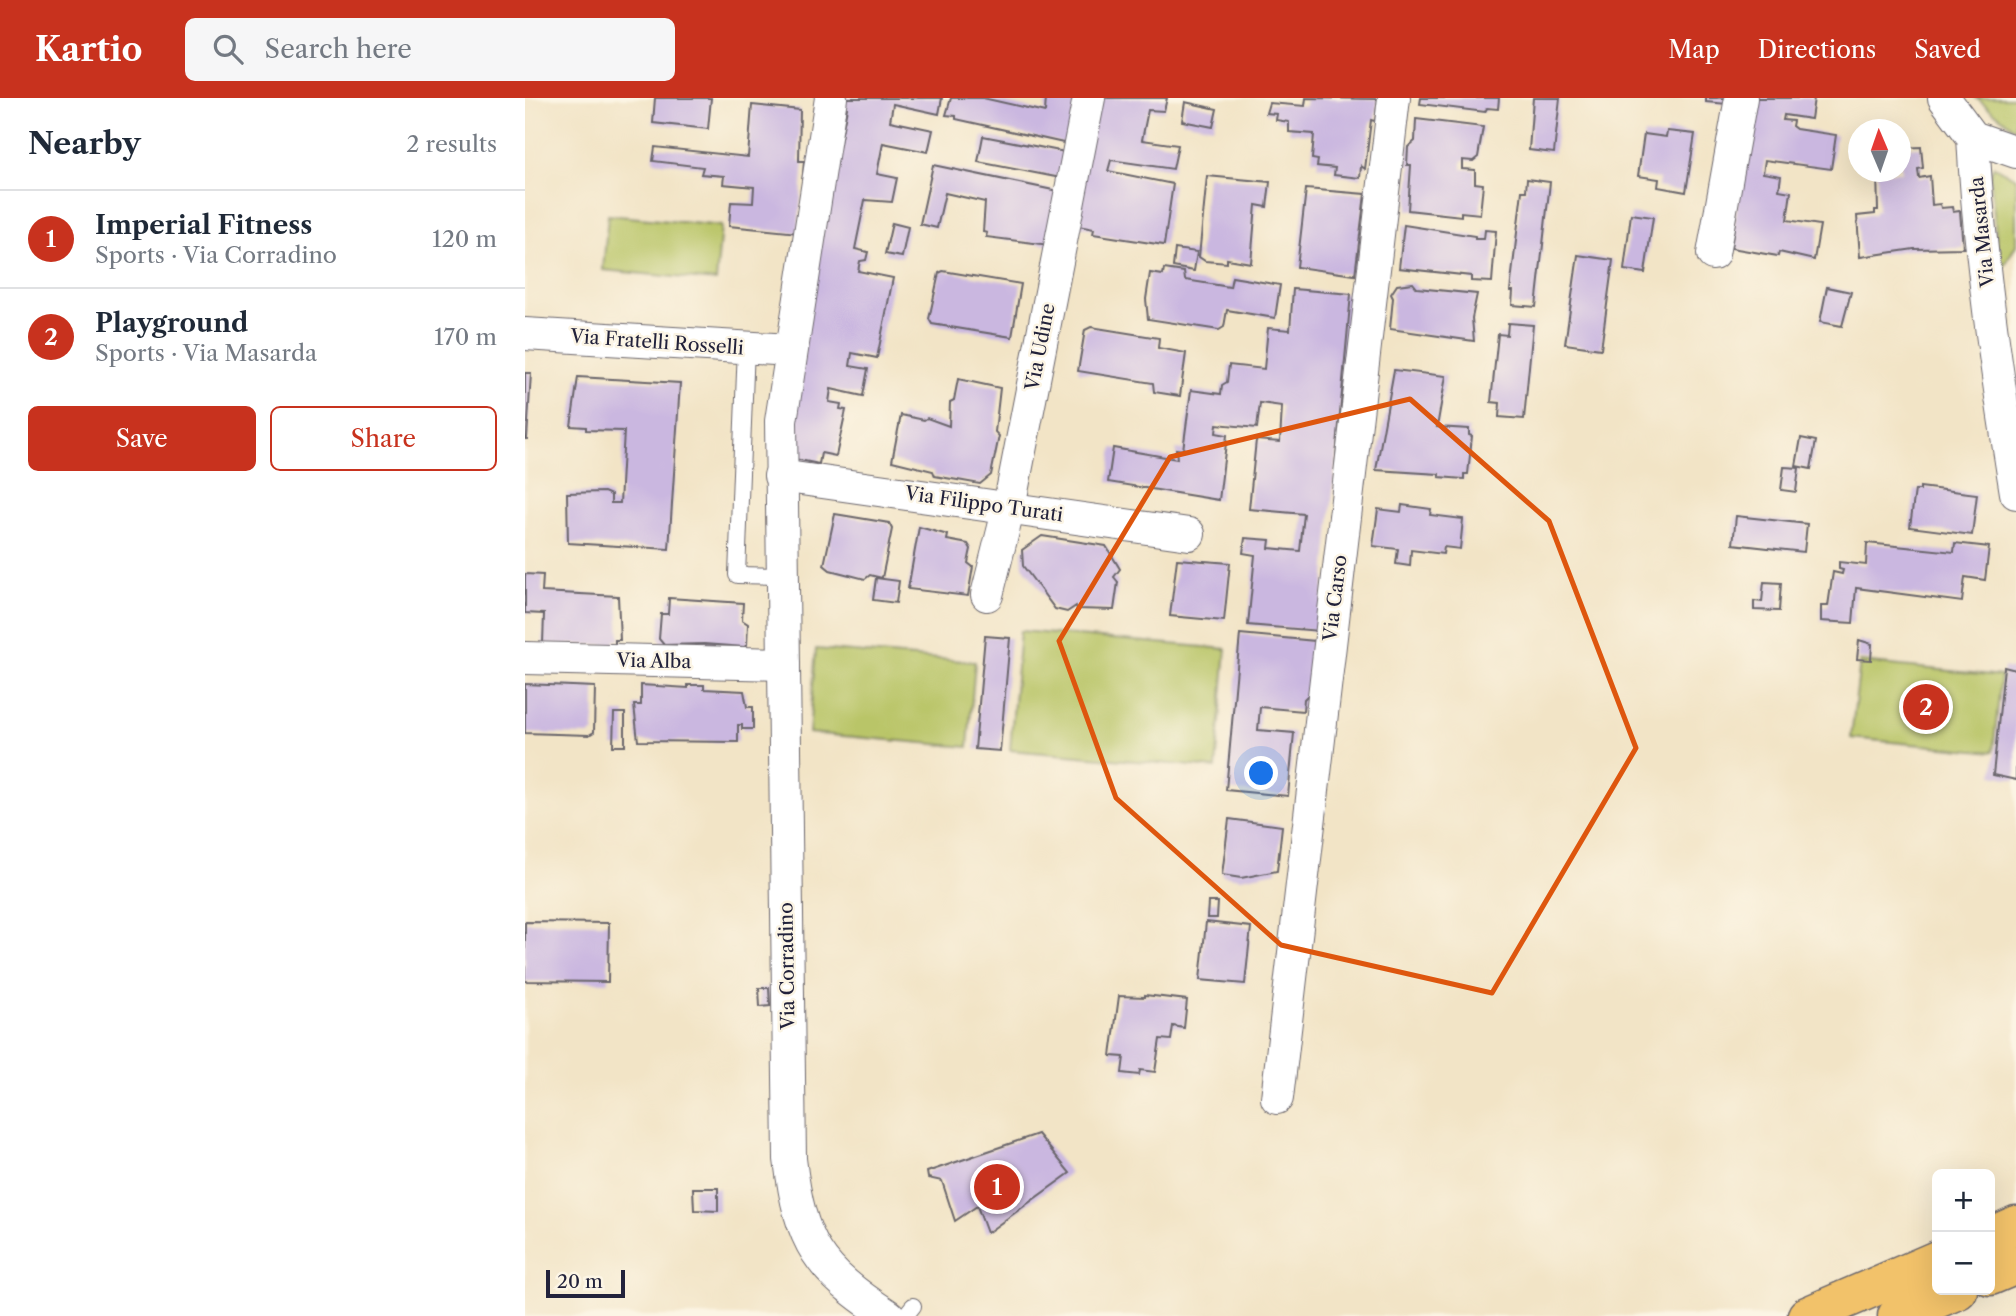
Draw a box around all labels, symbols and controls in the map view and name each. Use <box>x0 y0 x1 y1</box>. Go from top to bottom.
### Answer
search box <box>185 18 675 81</box>
text: Kartio <box>35 29 143 70</box>
icon: search <box>209 30 247 68</box>
text: Search here <box>265 33 412 65</box>
text: Map <box>1668 35 1720 64</box>
text: Directions <box>1758 35 1876 64</box>
text: Saved <box>1914 35 1981 64</box>
north arrow <box>1848 119 1911 182</box>
text: Nearby <box>28 125 141 162</box>
text: 2 results <box>406 130 497 158</box>
street label: Via Masarda <box>1965 176 1999 289</box>
text: Imperial Fitness <box>95 209 312 241</box>
text: 1 <box>46 225 56 253</box>
text: 120 m <box>432 225 497 253</box>
text: Sports · Via Corradino <box>95 241 337 269</box>
street label: Via Udine <box>1020 301 1060 394</box>
text: Playground <box>95 307 248 339</box>
text: 2 <box>44 323 58 351</box>
text: 170 m <box>434 323 497 351</box>
street label: Via Fratelli Rosselli <box>569 324 745 360</box>
text: Sports · Via Masarda <box>95 339 317 367</box>
button: Save <box>28 406 256 471</box>
button: Share <box>270 406 497 471</box>
street label: Via Filippo Turati <box>903 481 1065 526</box>
street label: Via Carso <box>1318 553 1352 644</box>
street label: Via Alba <box>615 649 692 673</box>
pin: 2 <box>1903 681 1949 733</box>
your location <box>1244 756 1278 790</box>
street label: Via Corradino <box>774 902 800 1031</box>
pin: 1 <box>974 1161 1020 1213</box>
map controls <box>1932 1169 1995 1295</box>
button: + <box>1932 1169 1995 1232</box>
button: − <box>1932 1232 1995 1295</box>
scale bar <box>546 1267 625 1299</box>
text: 20 m <box>557 1270 603 1293</box>

